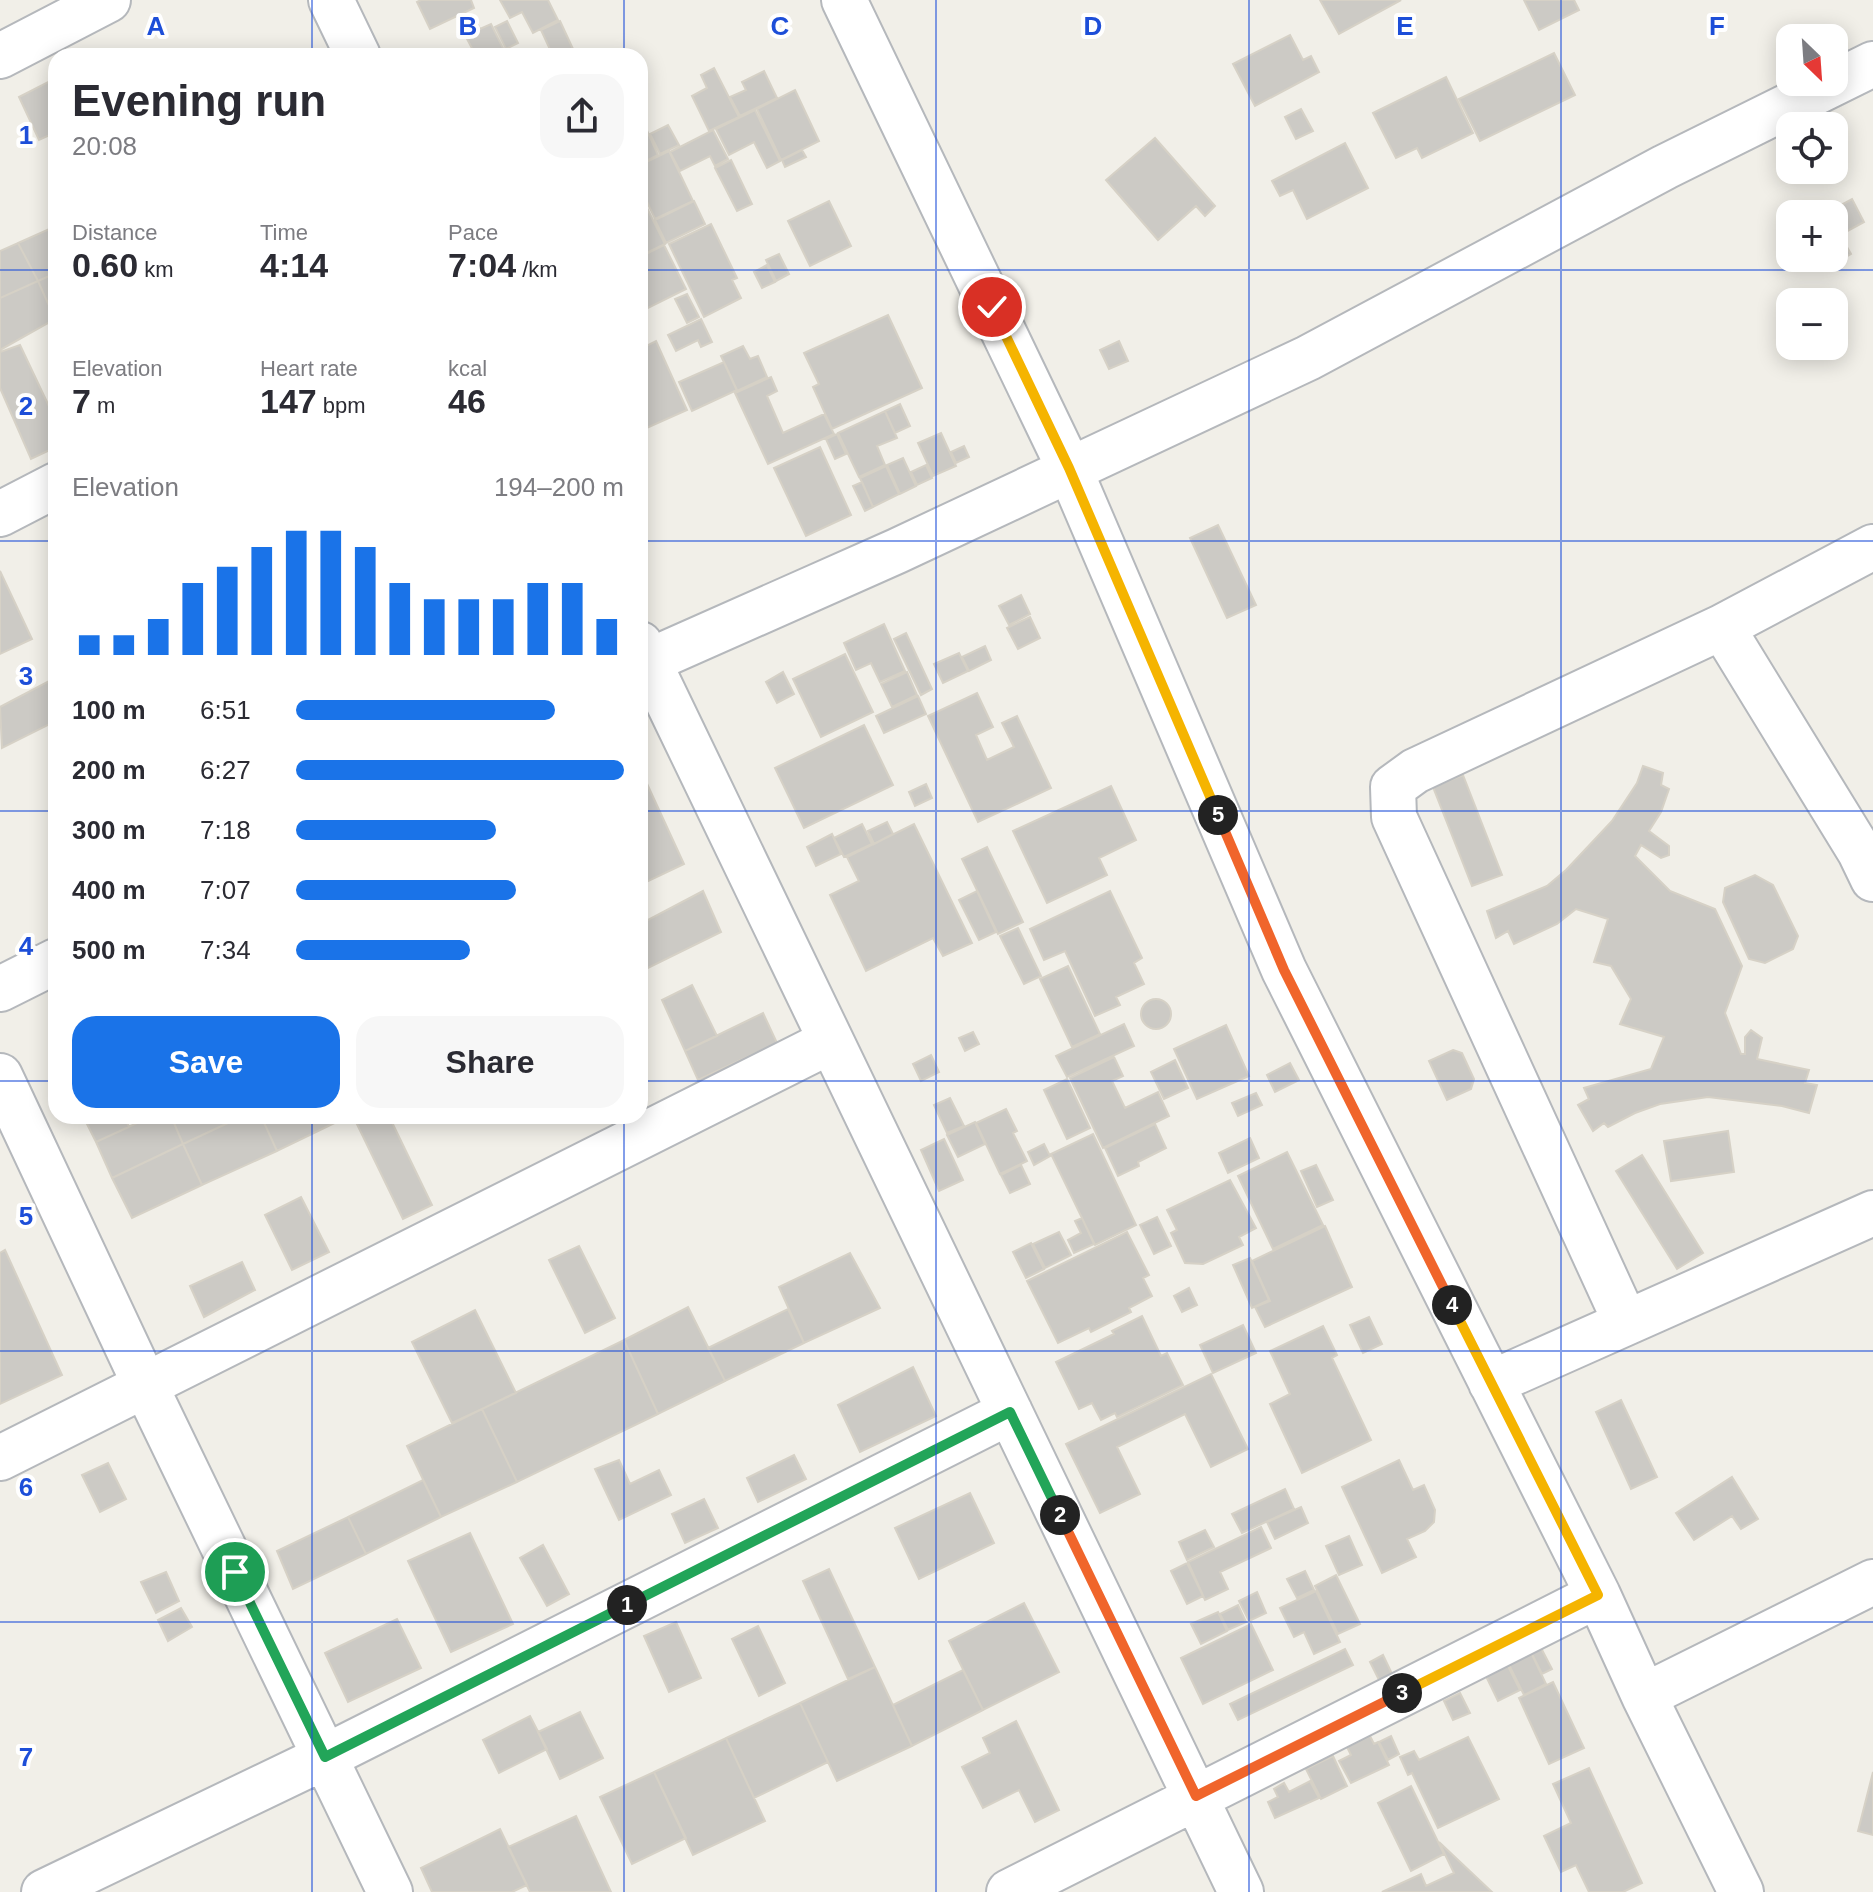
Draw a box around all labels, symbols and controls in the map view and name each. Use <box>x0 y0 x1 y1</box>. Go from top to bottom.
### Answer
text: A <box>147 11 166 41</box>
text: B <box>459 11 477 41</box>
text: C <box>771 11 790 41</box>
text: D <box>1084 11 1102 41</box>
text: E <box>1396 11 1414 41</box>
text: F <box>1709 11 1725 41</box>
north arrow <box>1776 24 1848 96</box>
map controls <box>1776 24 1848 360</box>
button: share <box>540 74 624 158</box>
text: Evening run <box>72 76 326 125</box>
button: locate <box>1776 112 1848 184</box>
text: 1 <box>19 120 33 150</box>
text: 20:08 <box>72 131 137 161</box>
button: + <box>1776 200 1848 272</box>
text: Distance <box>72 220 158 245</box>
text: Time <box>260 220 308 245</box>
text: Pace <box>448 220 498 245</box>
text: 0.60 <box>72 246 138 284</box>
text: 4:14 <box>260 246 328 284</box>
text: 7:04 <box>448 246 516 284</box>
text: km <box>138 257 174 282</box>
text: /km <box>516 257 558 282</box>
pin <box>958 273 1026 341</box>
icon: check <box>970 285 1014 329</box>
button: − <box>1776 288 1848 360</box>
text: Elevation <box>72 356 163 381</box>
text: Heart rate <box>260 356 358 381</box>
text: kcal <box>448 356 487 381</box>
text: 7 <box>72 382 91 420</box>
text: 147 <box>260 382 317 420</box>
text: 46 <box>448 382 486 420</box>
text: 2 <box>19 391 33 421</box>
text: m <box>91 393 115 418</box>
text: bpm <box>317 393 366 418</box>
text: Elevation <box>72 472 179 502</box>
text: 194–200 m <box>494 472 624 502</box>
text: 3 <box>19 661 33 691</box>
text: 100 m <box>72 695 146 725</box>
text: 6:51 <box>200 695 251 725</box>
text: 200 m <box>72 755 146 785</box>
text: 6:27 <box>200 755 251 785</box>
pin: 5 <box>1198 795 1238 835</box>
text: 5 <box>1212 802 1224 827</box>
text: 300 m <box>72 815 146 845</box>
text: 7:18 <box>200 815 251 845</box>
text: 400 m <box>72 875 146 905</box>
text: 7:07 <box>200 875 251 905</box>
text: 4 <box>19 931 34 961</box>
text: 500 m <box>72 935 146 965</box>
text: 7:34 <box>200 935 251 965</box>
button: Save <box>72 1016 340 1108</box>
button: Share <box>356 1016 624 1108</box>
text: 5 <box>19 1201 33 1231</box>
pin: 4 <box>1432 1285 1472 1325</box>
text: 4 <box>1446 1292 1458 1317</box>
text: 6 <box>19 1472 33 1502</box>
pin: 2 <box>1040 1495 1080 1535</box>
text: 2 <box>1054 1502 1066 1527</box>
pin <box>201 1538 269 1606</box>
icon: arrive <box>213 1550 257 1594</box>
pin: 1 <box>607 1585 647 1625</box>
text: 1 <box>621 1592 633 1617</box>
pin: 3 <box>1382 1673 1422 1713</box>
text: 3 <box>1396 1680 1408 1705</box>
text: 7 <box>19 1742 33 1772</box>

